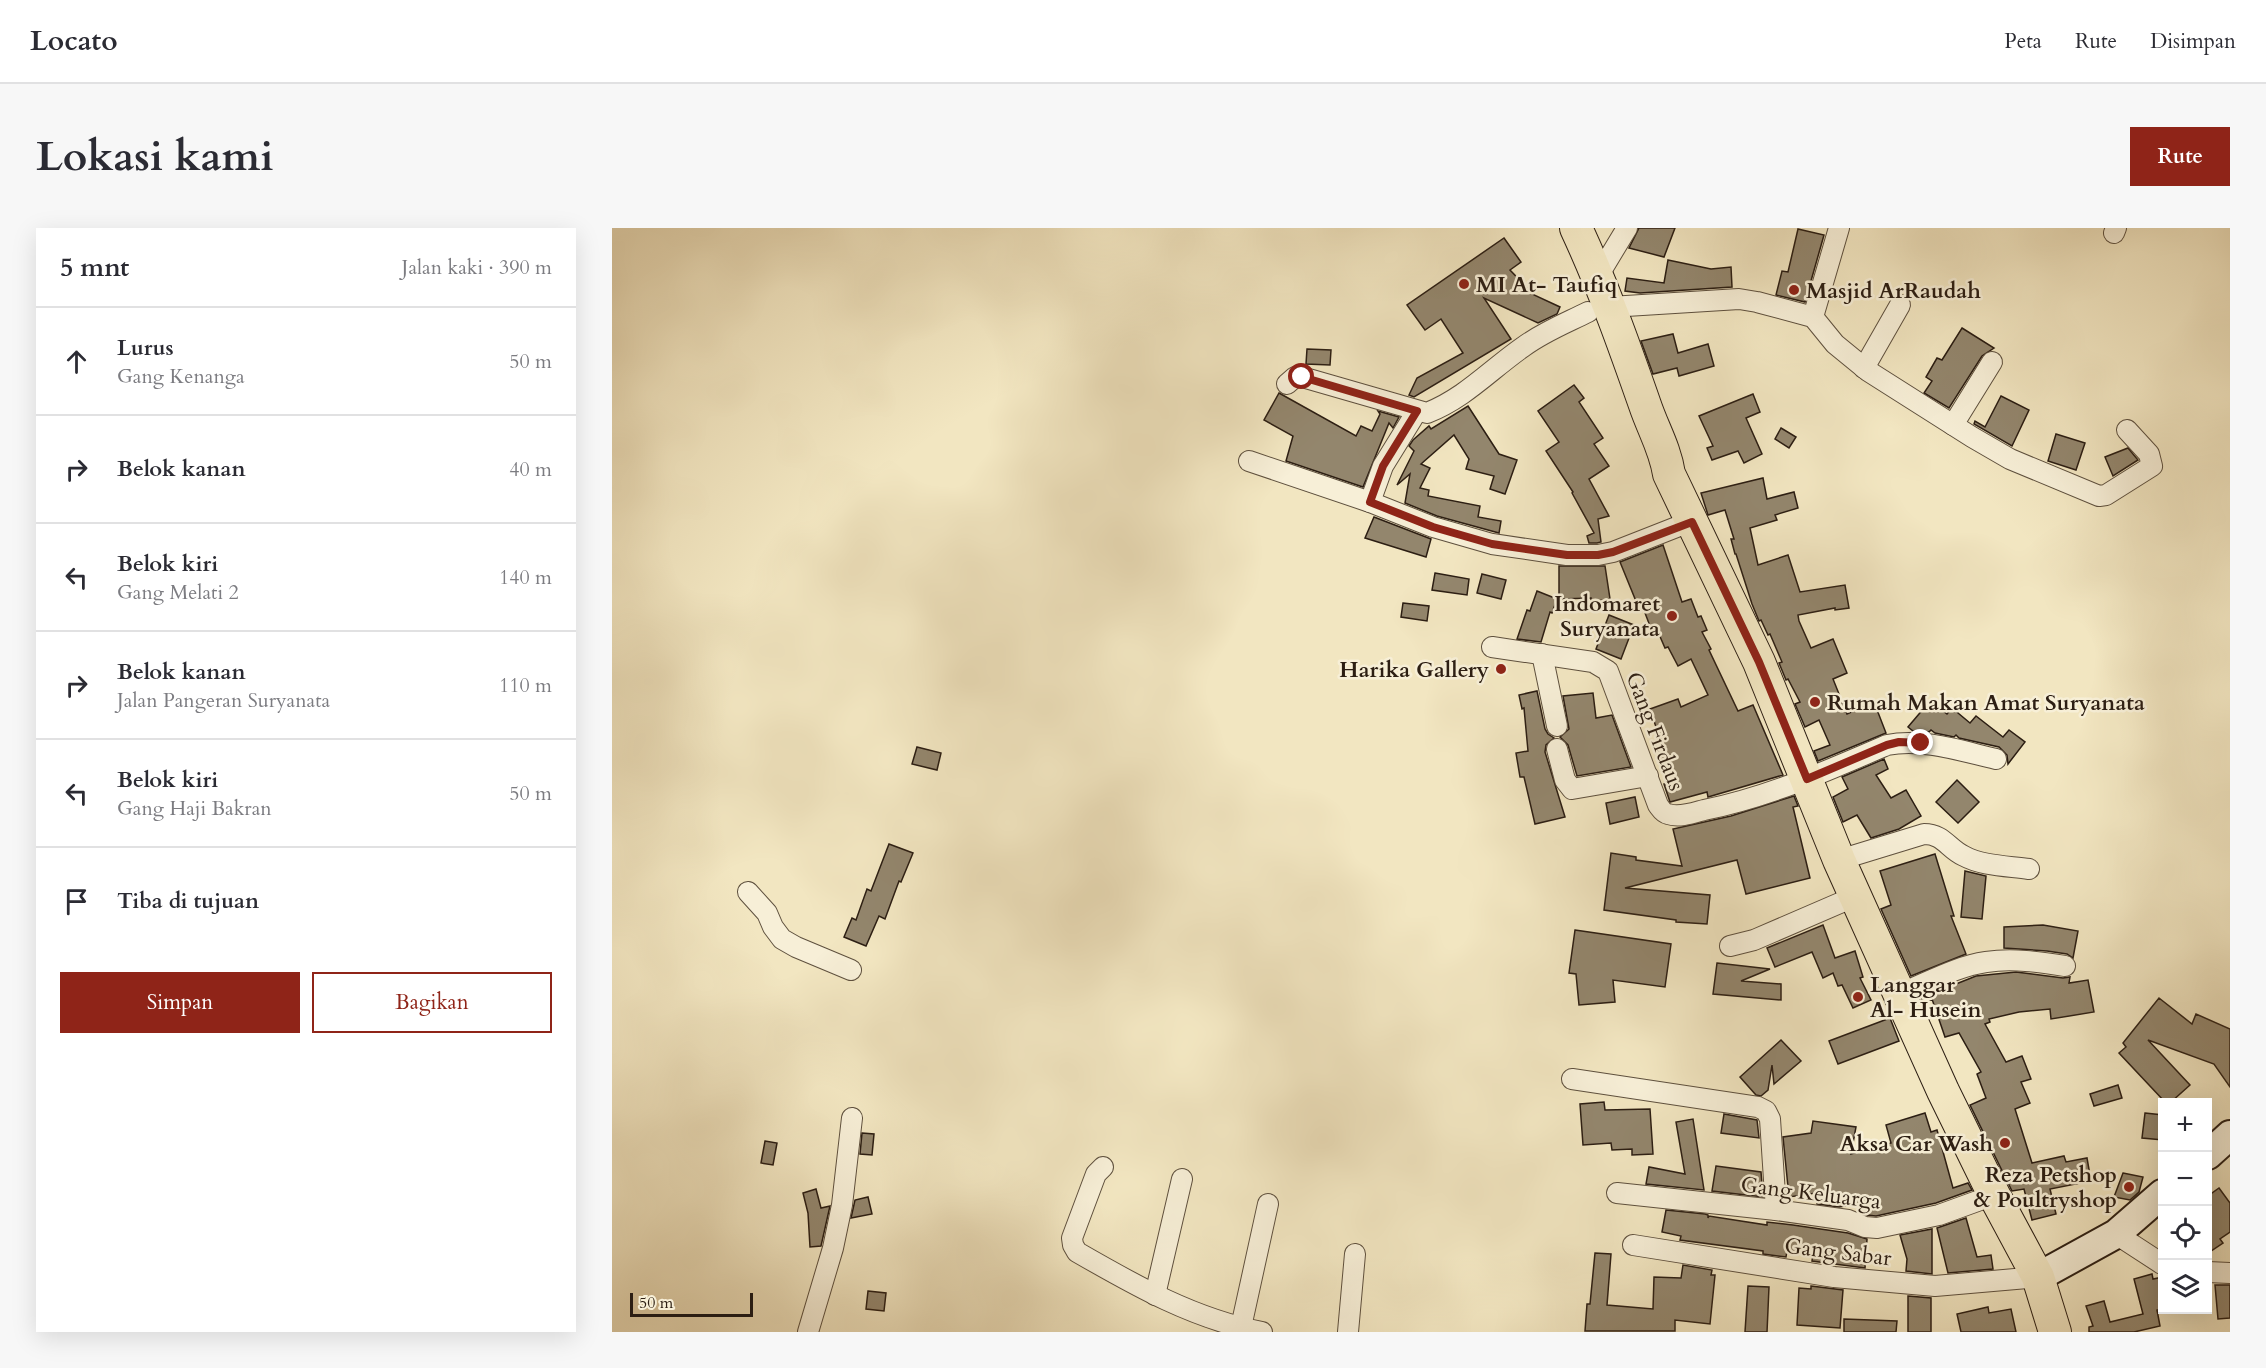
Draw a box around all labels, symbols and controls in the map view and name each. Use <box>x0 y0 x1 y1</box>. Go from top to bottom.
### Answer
text: Locato <box>30 22 118 60</box>
text: Peta <box>2004 27 2042 56</box>
text: Rute <box>2075 27 2117 56</box>
text: Disimpan <box>2150 27 2236 56</box>
button: Rute <box>2130 127 2230 186</box>
text: Lokasi kami <box>36 128 274 185</box>
text: 5 mnt <box>60 250 129 285</box>
text: Jalan kaki · 390 m <box>402 254 552 281</box>
place label: MI At- Taufiq <box>1476 270 1617 300</box>
place label: Masjid ArRaudah <box>1806 276 1981 306</box>
marker: MI At- Taufiq <box>1457 277 1471 291</box>
marker: Masjid ArRaudah <box>1787 283 1801 297</box>
text: Lurus <box>117 333 174 363</box>
icon: ahead <box>60 345 93 378</box>
text: 50 m <box>509 348 552 375</box>
text: Gang Kenanga <box>117 363 245 390</box>
route start <box>1288 363 1314 389</box>
icon: right <box>60 453 93 486</box>
text: Belok kanan <box>117 454 246 484</box>
text: 40 m <box>509 456 552 483</box>
text: Belok kiri <box>117 549 218 579</box>
icon: left <box>60 561 93 594</box>
text: 140 m <box>499 564 552 591</box>
text: Gang Melati 2 <box>117 579 239 606</box>
place label: Indomaret Suryanata <box>1554 589 1660 644</box>
marker: Indomaret Suryanata <box>1665 609 1679 623</box>
place label: Harika Gallery <box>1339 655 1489 685</box>
text: Belok kanan <box>117 657 246 687</box>
marker: Harika Gallery <box>1494 662 1508 676</box>
street label: Gang Firdaus <box>1619 668 1691 795</box>
icon: right <box>60 669 93 702</box>
text: 110 m <box>499 672 552 699</box>
text: Jalan Pangeran Suryanata <box>117 687 330 714</box>
place label: Rumah Makan Amat Suryanata <box>1827 688 2145 718</box>
marker: Rumah Makan Amat Suryanata <box>1808 695 1822 709</box>
route end <box>1907 729 1933 755</box>
text: Belok kiri <box>117 765 218 795</box>
icon: left <box>60 777 93 810</box>
text: 50 m <box>509 780 552 807</box>
text: Gang Haji Bakran <box>117 795 272 822</box>
icon: arrive <box>60 885 93 918</box>
text: Tiba di tujuan <box>117 886 259 916</box>
place label: Langgar Al- Husein <box>1870 970 1982 1025</box>
button: Simpan <box>60 972 300 1033</box>
button: Bagikan <box>312 972 552 1033</box>
marker: Langgar Al- Husein <box>1851 990 1865 1004</box>
map controls <box>2158 1098 2212 1314</box>
button: + <box>2158 1098 2212 1152</box>
place label: Aksa Car Wash <box>1840 1129 1993 1159</box>
marker: Aksa Car Wash <box>1998 1136 2012 1150</box>
button: − <box>2158 1152 2212 1206</box>
place label: Reza Petshop & Poultryshop <box>1974 1160 2117 1215</box>
street label: Gang Keluarga <box>1739 1170 1883 1217</box>
marker: Reza Petshop & Poultryshop <box>2122 1180 2136 1194</box>
button: locate <box>2158 1206 2212 1260</box>
street label: Gang Sabar <box>1783 1231 1894 1274</box>
button: layers <box>2158 1260 2212 1314</box>
scale bar <box>630 1290 753 1318</box>
text: 50 m <box>639 1292 673 1314</box>

